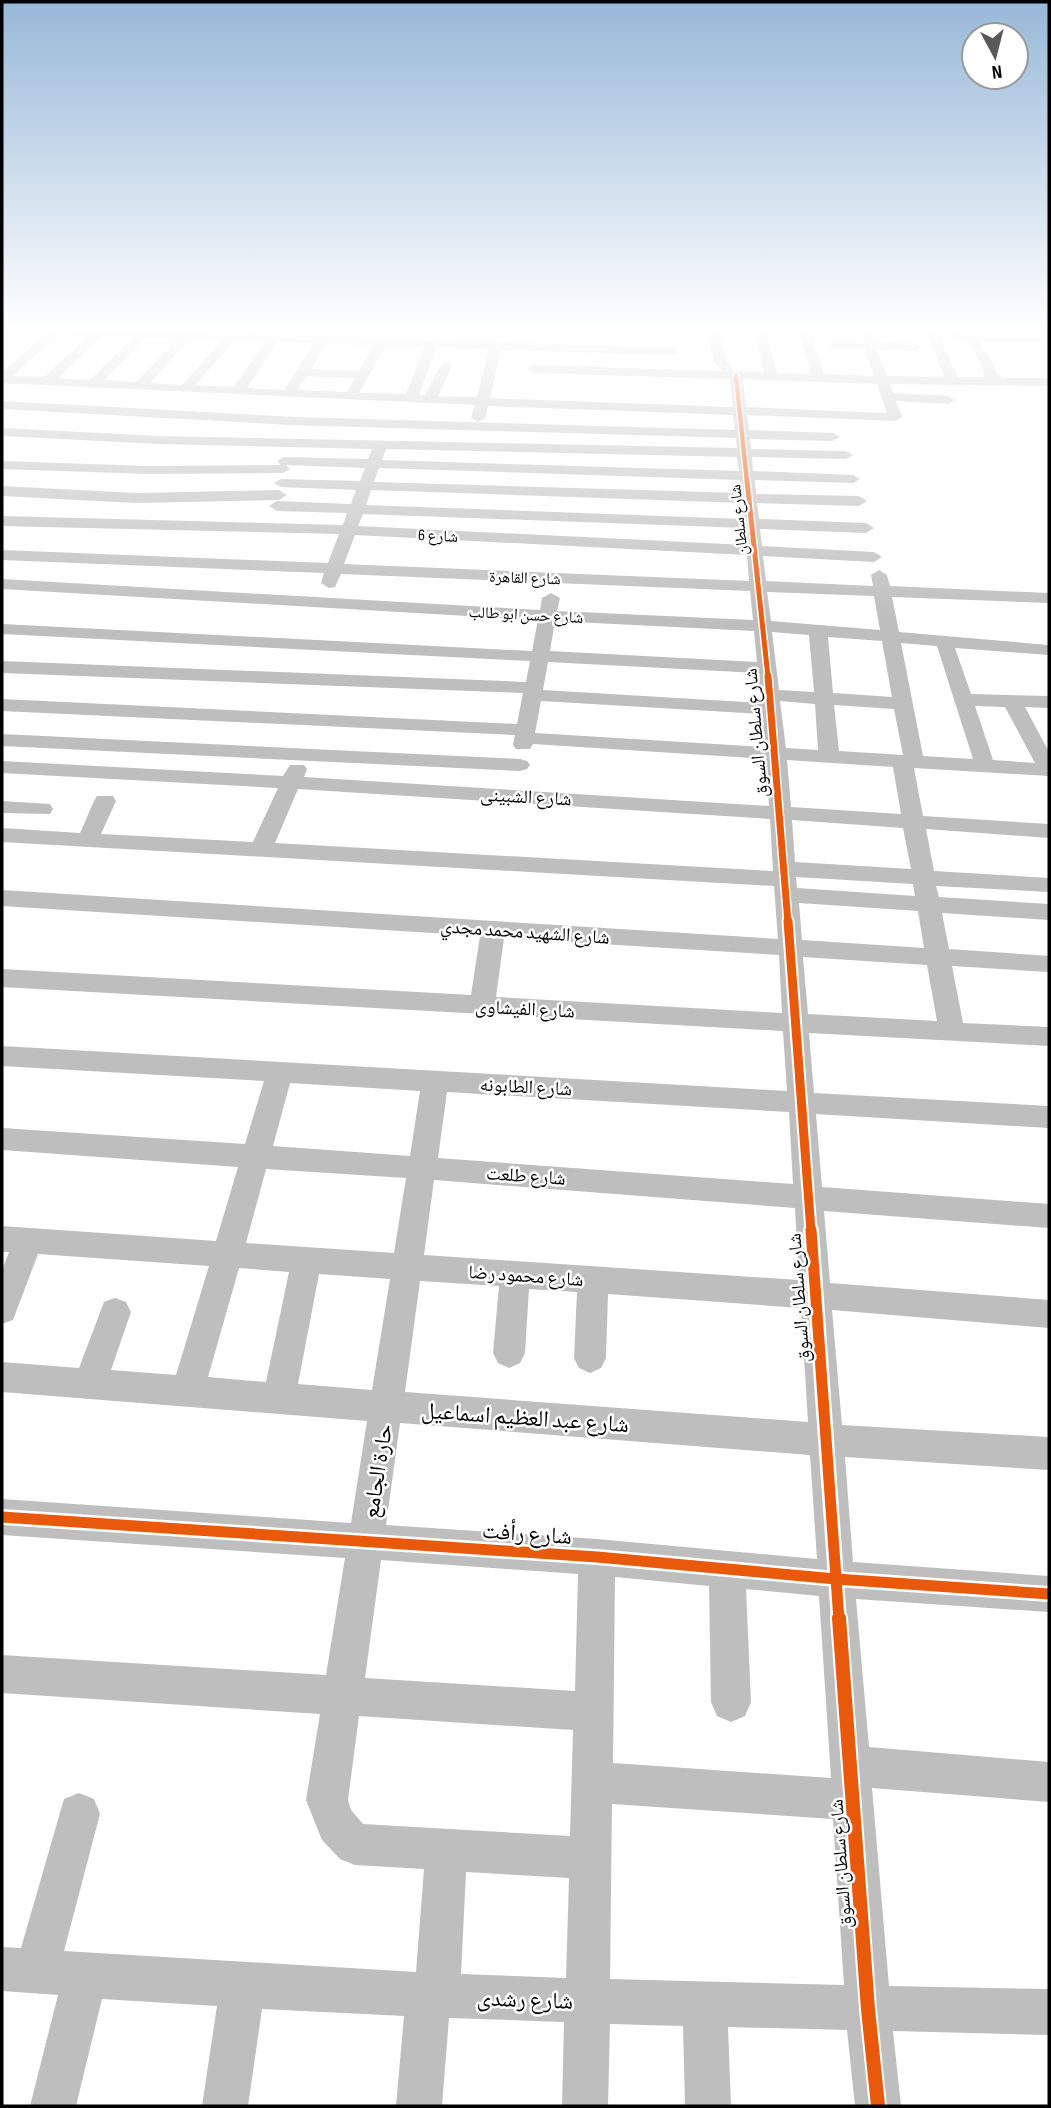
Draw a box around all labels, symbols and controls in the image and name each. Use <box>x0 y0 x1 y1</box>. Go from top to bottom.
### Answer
north arrow <box>960 21 1030 91</box>
text: N <box>990 59 1003 83</box>
street label: شارع سلطان <box>726 484 753 556</box>
street label: شارع 6 <box>417 526 458 547</box>
street label: شارع القاهرة <box>489 568 561 589</box>
street label: شارع حسن ابو طالب <box>468 603 584 628</box>
street label: شارع سلطان السوق <box>739 667 774 798</box>
street label: شارع الشبينى <box>480 784 572 811</box>
street label: شارع الشهيد محمد مجدي <box>439 915 610 953</box>
street label: شارع الفيشاوى <box>474 995 575 1024</box>
street label: شارع الطابونه <box>479 1074 573 1101</box>
street label: شارع طلعت <box>485 1162 566 1191</box>
street label: شارع سلطان السوق <box>784 1232 815 1363</box>
street label: شارع محمود رضا <box>468 1261 584 1292</box>
street label: شارع عبد العظيم اسماعيل <box>420 1397 630 1440</box>
street label: حارة الجامع <box>357 1422 399 1520</box>
street label: شارع رأفت <box>481 1516 573 1551</box>
street label: شارع سلطان السوق <box>826 1798 857 1929</box>
street label: شارع رشدى <box>476 1984 574 2016</box>

